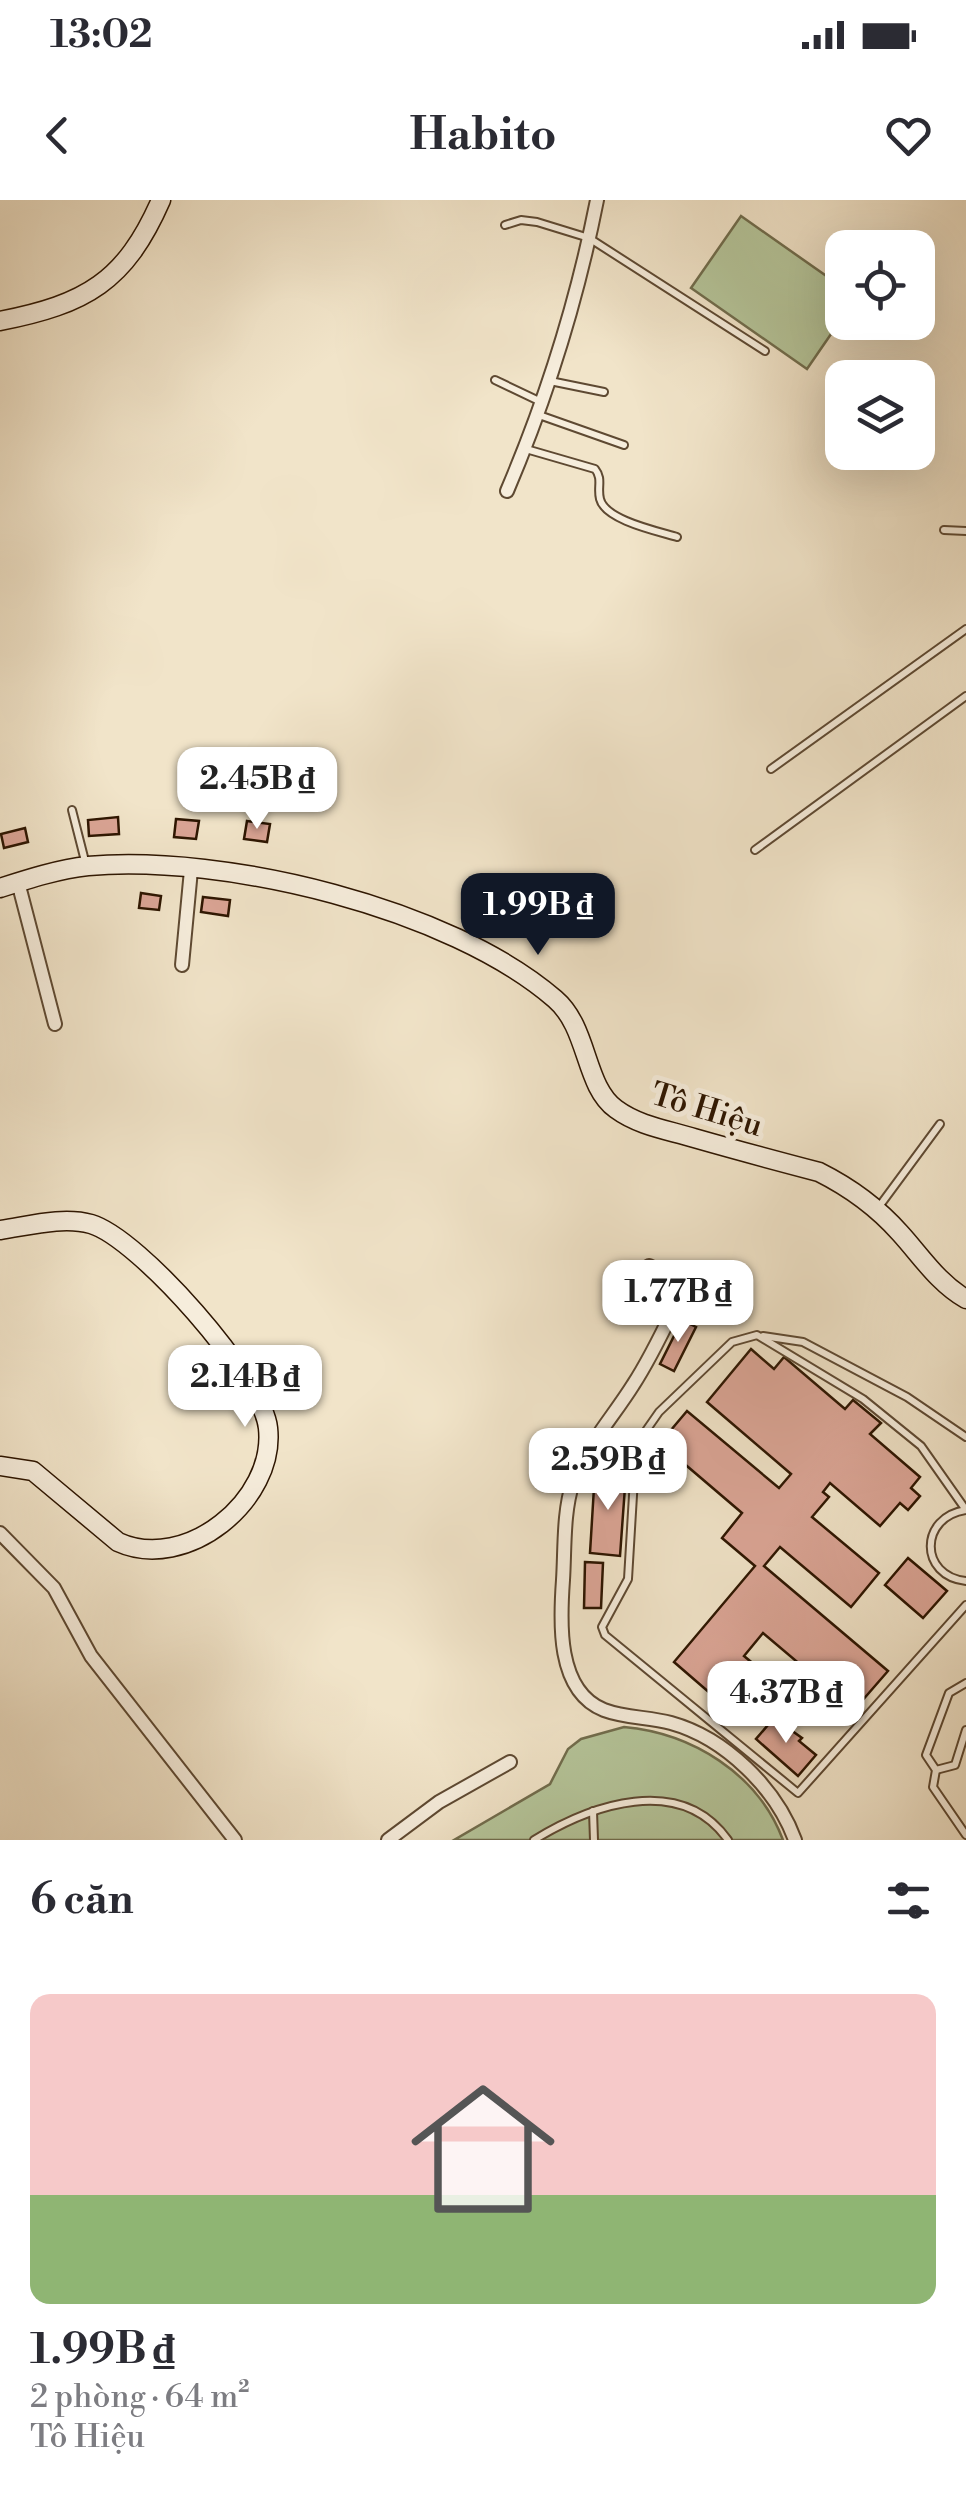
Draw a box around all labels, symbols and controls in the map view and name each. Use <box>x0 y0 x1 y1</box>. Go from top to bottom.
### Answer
text: 13:02 <box>50 12 152 59</box>
text: Habito <box>409 107 557 164</box>
icon: back <box>30 108 85 163</box>
icon: heart <box>881 108 936 163</box>
map controls <box>825 230 935 470</box>
button: locate <box>825 230 935 340</box>
button: layers <box>825 360 935 470</box>
pin: 2.45B ₫ <box>165 747 349 832</box>
text: 2.45B ₫ <box>199 759 315 799</box>
pin: 1.99B ₫ <box>446 873 630 958</box>
text: 1.99B ₫ <box>483 885 593 925</box>
street label: Tô Hiệu <box>646 1074 767 1146</box>
pin: 1.77B ₫ <box>586 1260 770 1345</box>
text: 1.77B ₫ <box>624 1272 732 1312</box>
pin: 2.14B ₫ <box>153 1345 337 1430</box>
text: 2.14B ₫ <box>190 1357 300 1397</box>
pin: 2.59B ₫ <box>516 1428 700 1513</box>
text: 2.59B ₫ <box>551 1440 665 1480</box>
pin: 4.37B ₫ <box>694 1661 878 1746</box>
text: 4.37B ₫ <box>729 1673 843 1713</box>
icon: filters <box>881 1873 936 1928</box>
text: 6 căn <box>30 1874 134 1927</box>
icon: home <box>393 2059 573 2239</box>
text: 1.99B ₫ <box>30 2324 175 2377</box>
text: 2 phòng · 64 m² <box>30 2377 249 2417</box>
text: Tô Hiệu <box>30 2417 145 2457</box>

